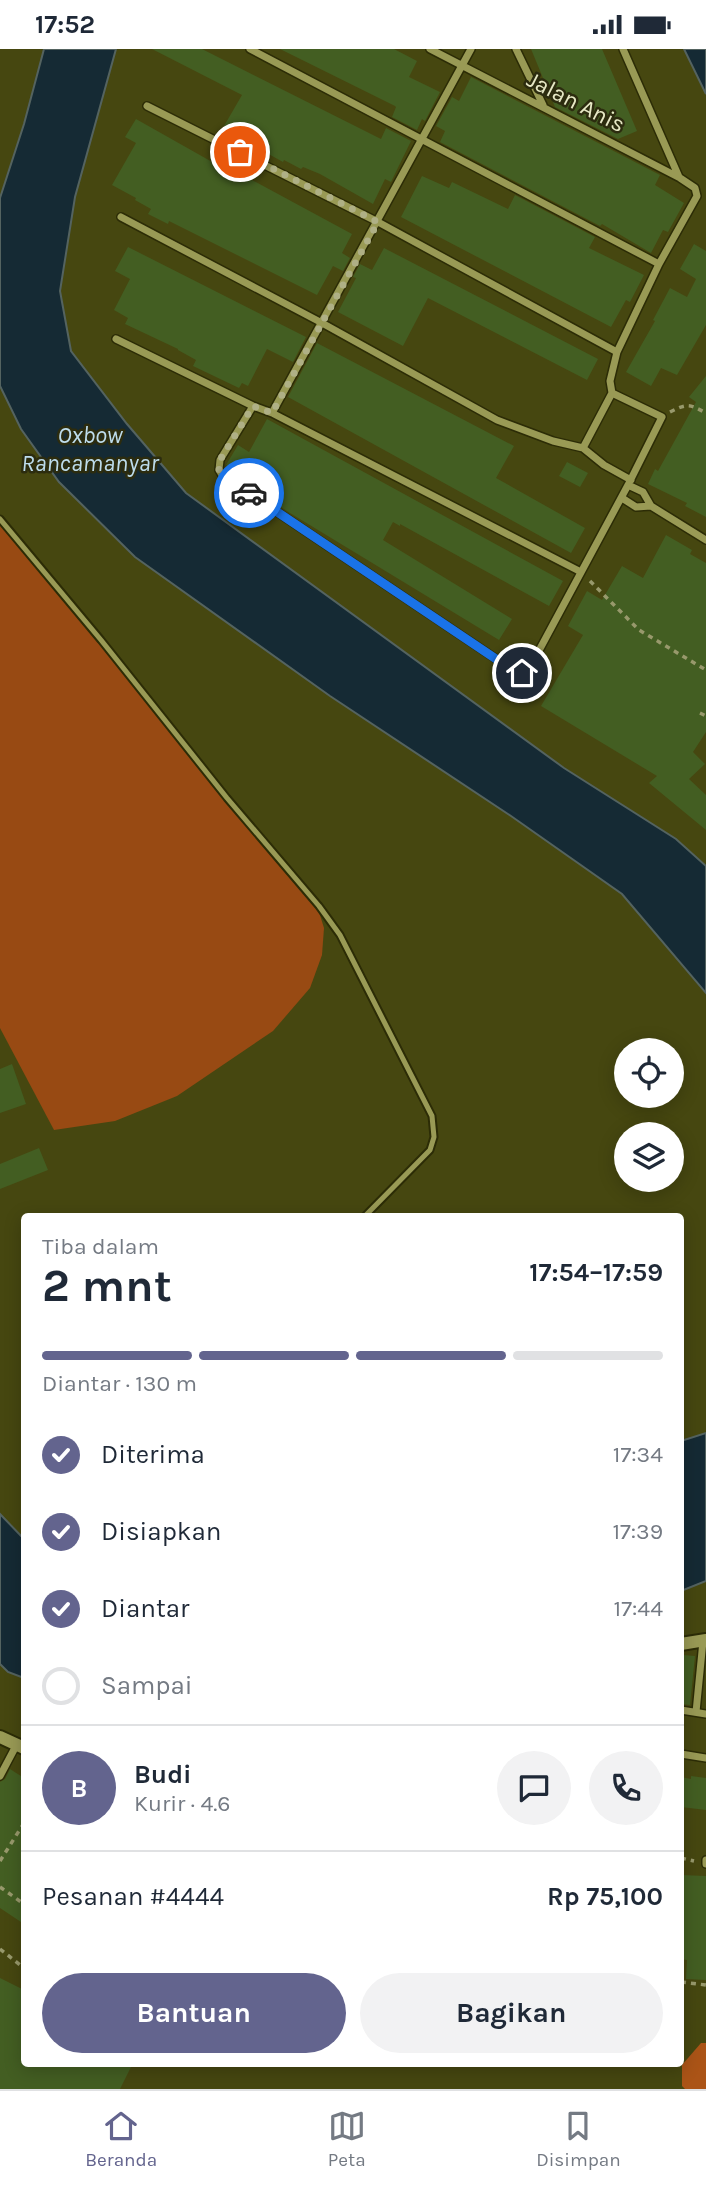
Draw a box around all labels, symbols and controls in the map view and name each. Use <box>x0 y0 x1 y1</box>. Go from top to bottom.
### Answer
text: 17:52 <box>35 9 95 40</box>
street label: Jalan Anis <box>522 66 630 138</box>
pin <box>210 122 270 182</box>
icon: bag <box>221 133 259 171</box>
water label: Oxbow Rancamanyar <box>21 421 160 477</box>
courier <box>214 458 284 528</box>
icon: car <box>230 474 268 512</box>
pin <box>492 643 552 703</box>
icon: home <box>503 654 541 692</box>
map controls <box>614 1038 684 1192</box>
button: locate <box>614 1038 684 1108</box>
button: layers <box>614 1122 684 1192</box>
text: Tiba dalam <box>42 1233 159 1260</box>
text: 17:54–17:59 <box>529 1257 663 1288</box>
text: 2 mnt <box>42 1259 172 1313</box>
text: Diantar · 130 m <box>42 1370 197 1397</box>
icon: check <box>42 1436 80 1474</box>
text: Diterima <box>101 1439 205 1470</box>
text: 17:34 <box>613 1441 663 1468</box>
icon: check <box>42 1513 80 1551</box>
text: Disiapkan <box>101 1516 221 1547</box>
text: 17:39 <box>612 1518 663 1545</box>
icon: check <box>42 1590 80 1628</box>
text: Diantar <box>101 1593 189 1624</box>
text: 17:44 <box>614 1595 663 1622</box>
text: Sampai <box>101 1670 193 1701</box>
button: chat <box>497 1751 571 1825</box>
button: phone <box>589 1751 663 1825</box>
text: Budi <box>134 1759 192 1790</box>
text: B <box>71 1773 87 1804</box>
text: Kurir · 4.6 <box>134 1790 231 1817</box>
text: Pesanan #4444 <box>42 1881 224 1912</box>
text: Rp 75,100 <box>547 1881 663 1912</box>
button: Bantuan <box>42 1973 346 2053</box>
button: Bagikan <box>360 1973 663 2053</box>
tab: Beranda <box>85 2107 157 2171</box>
tab: Peta <box>328 2107 366 2171</box>
tab: Disimpan <box>536 2107 621 2171</box>

